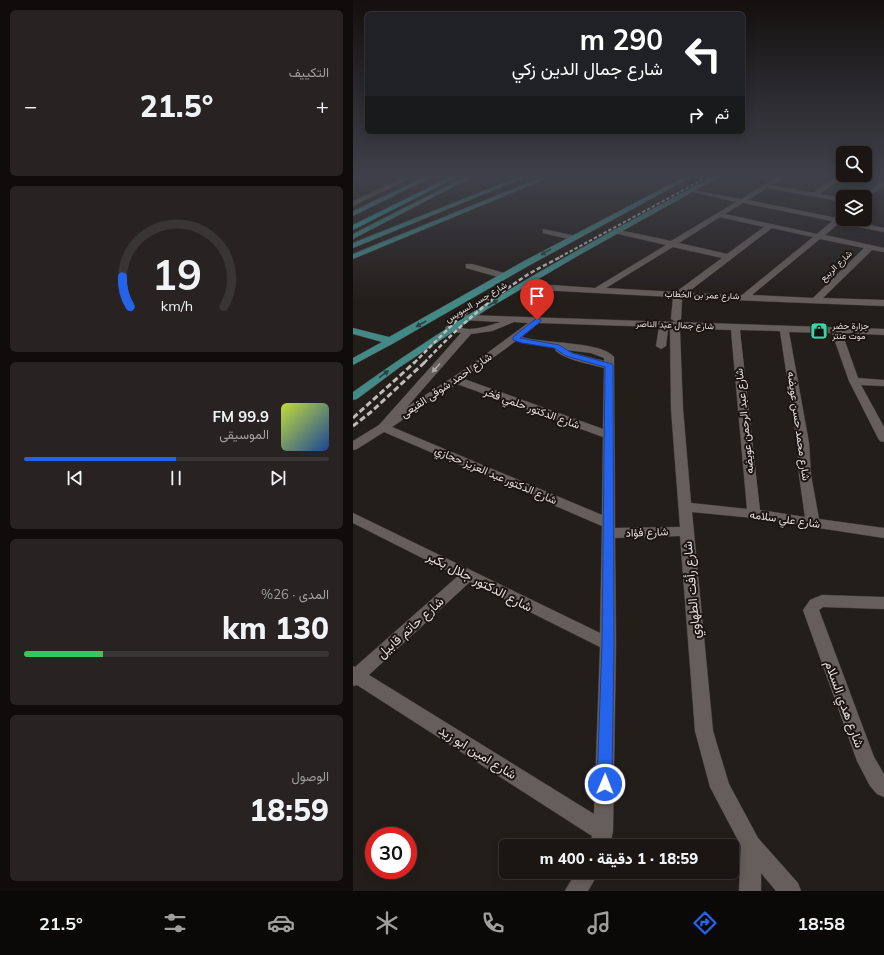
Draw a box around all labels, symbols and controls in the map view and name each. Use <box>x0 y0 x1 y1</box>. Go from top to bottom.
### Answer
text: 290 m <box>580 22 663 57</box>
icon: left <box>677 28 729 80</box>
text: شارع جمال الدين زكي <box>512 57 663 80</box>
text: التكييف <box>289 64 329 80</box>
text: 21.5° <box>140 87 213 125</box>
text: − <box>24 92 37 120</box>
text: + <box>316 92 329 120</box>
icon: right <box>685 104 707 126</box>
text: ثم <box>715 104 729 123</box>
map controls <box>836 146 872 226</box>
button: search <box>836 146 872 182</box>
button: layers <box>836 190 872 226</box>
text: 19 <box>152 248 201 300</box>
street label: شارع الربيع <box>817 248 855 284</box>
one-way arrow <box>541 249 552 256</box>
street label: شارع جسر السويس <box>443 279 509 325</box>
pin <box>520 279 554 320</box>
icon: arrive <box>526 285 548 307</box>
street label: شارع عمر بن الخطاب <box>664 288 740 302</box>
text: km/h <box>160 297 193 315</box>
one-way arrow <box>487 299 499 306</box>
street label: شارع جمال عبد الناصر <box>635 318 714 332</box>
one-way arrow <box>415 320 427 327</box>
place label: جزارة حضر موت عنتر <box>831 320 869 342</box>
shop icon: جزارة حضر موت عنتر <box>809 321 829 341</box>
street label: شارع احمد شوقى القيعى <box>398 349 495 422</box>
one-way arrow <box>432 364 441 373</box>
street label: شارع عبد الرحمن عويضه <box>731 367 758 474</box>
one-way arrow <box>379 370 390 378</box>
street label: شارع محمد حسن عويضه <box>783 371 814 482</box>
street label: شارع الدكتور حلمي فخر <box>480 384 582 435</box>
text: 99.9 FM <box>213 407 269 426</box>
text: الموسيقى <box>219 426 269 442</box>
street label: شارع الدكتور عبد العزيز حجازي <box>432 443 560 510</box>
icon: previous <box>64 467 86 489</box>
icon: pause <box>165 467 187 489</box>
icon: next <box>267 467 289 489</box>
street label: شارع علي سلامه <box>748 507 822 534</box>
street label: شارع فؤاد <box>625 524 669 541</box>
street label: شارع رأفت الطهاوي <box>679 540 706 639</box>
street label: شارع الدكتور جلال بكير <box>423 547 535 616</box>
text: المدى · 26% <box>261 586 329 602</box>
street label: شارع حاتم قابيل <box>373 593 448 663</box>
text: 130 km <box>222 609 329 647</box>
street label: شارع هدي السلام <box>819 658 868 751</box>
street label: شارع امين ابو زيد <box>435 722 520 784</box>
position arrow <box>584 763 626 805</box>
text: الوصول <box>291 768 329 784</box>
text: 18:59 <box>249 791 329 829</box>
speed limit sign: 30 <box>365 827 417 879</box>
text: 18:59 · 1 دقيقة · 400 m <box>540 849 698 868</box>
icon: filters <box>161 909 189 937</box>
icon: car <box>267 909 295 937</box>
icon: climate <box>373 909 401 937</box>
icon: phone <box>479 909 507 937</box>
icon: music <box>585 909 613 937</box>
icon: directions <box>691 909 719 937</box>
text: 21.5° <box>39 912 83 935</box>
text: 18:58 <box>797 912 845 935</box>

